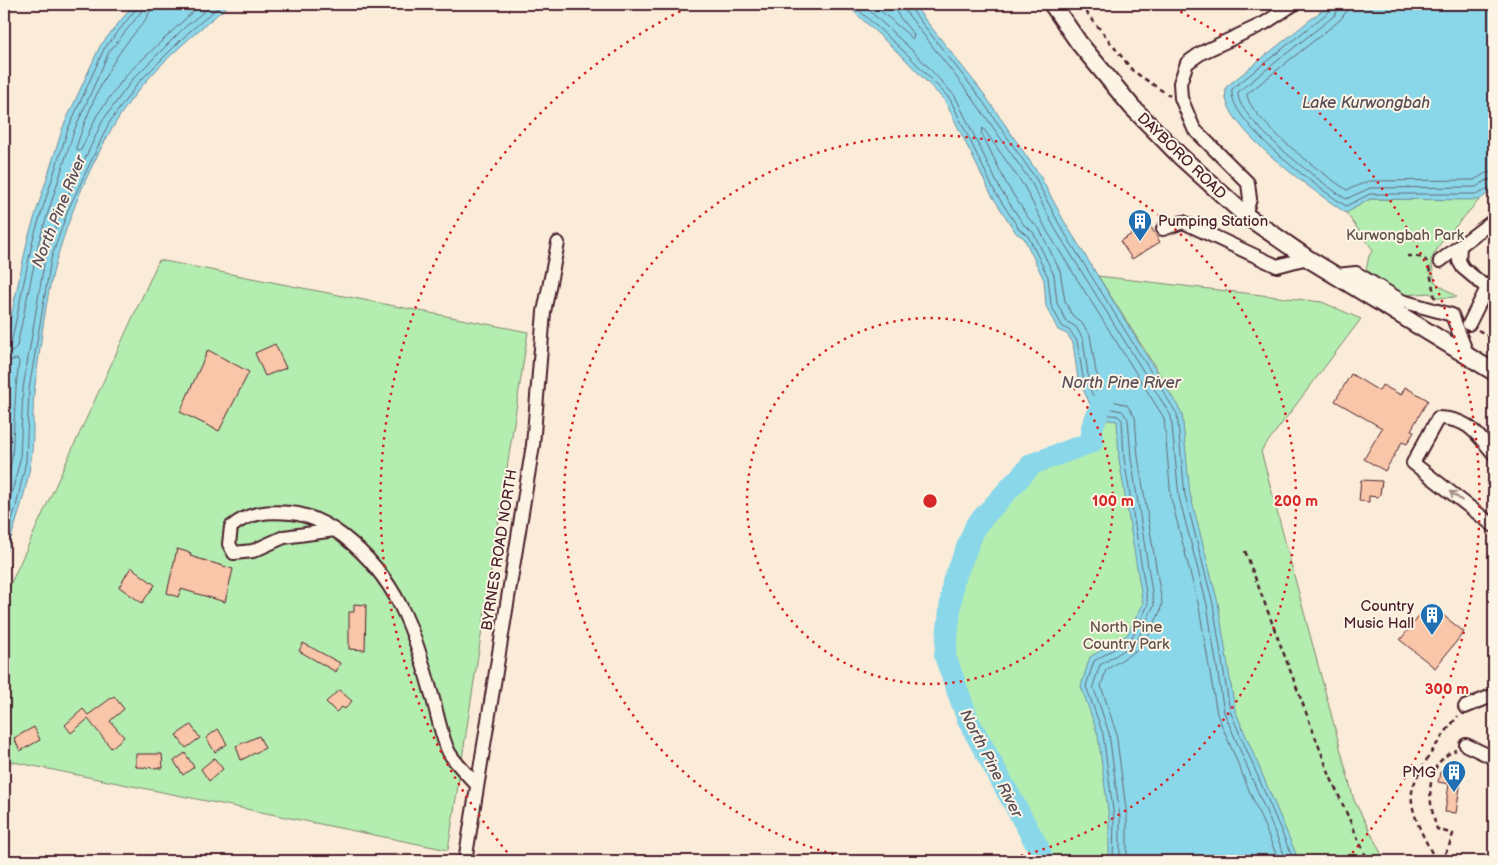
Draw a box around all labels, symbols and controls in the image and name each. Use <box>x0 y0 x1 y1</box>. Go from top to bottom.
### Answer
water label: Lake Kurwongbah <box>1302 94 1430 113</box>
street label: DAYBORO ROAD <box>1133 109 1230 204</box>
water label: North Pine River <box>28 152 91 270</box>
building icon: Pumping Station <box>1127 208 1153 242</box>
place label: Pumping Station <box>1158 212 1268 231</box>
park label: Kurwongbah Park <box>1346 226 1465 245</box>
water label: North Pine River <box>1061 374 1182 393</box>
street label: BYRNES ROAD NORTH <box>477 468 522 632</box>
one-way arrow <box>1449 491 1463 501</box>
centre of rings <box>921 492 939 510</box>
text: 100 m <box>1092 492 1134 511</box>
text: 200 m <box>1274 492 1318 511</box>
place label: Country Music Hall <box>1344 597 1414 633</box>
building icon: Country Music Hall <box>1419 602 1445 636</box>
park label: North Pine Country Park <box>1083 618 1170 654</box>
text: 300 m <box>1425 680 1469 699</box>
water label: North Pine River <box>955 706 1027 822</box>
building icon: PMG <box>1441 759 1467 793</box>
place label: PMG <box>1402 763 1436 782</box>

